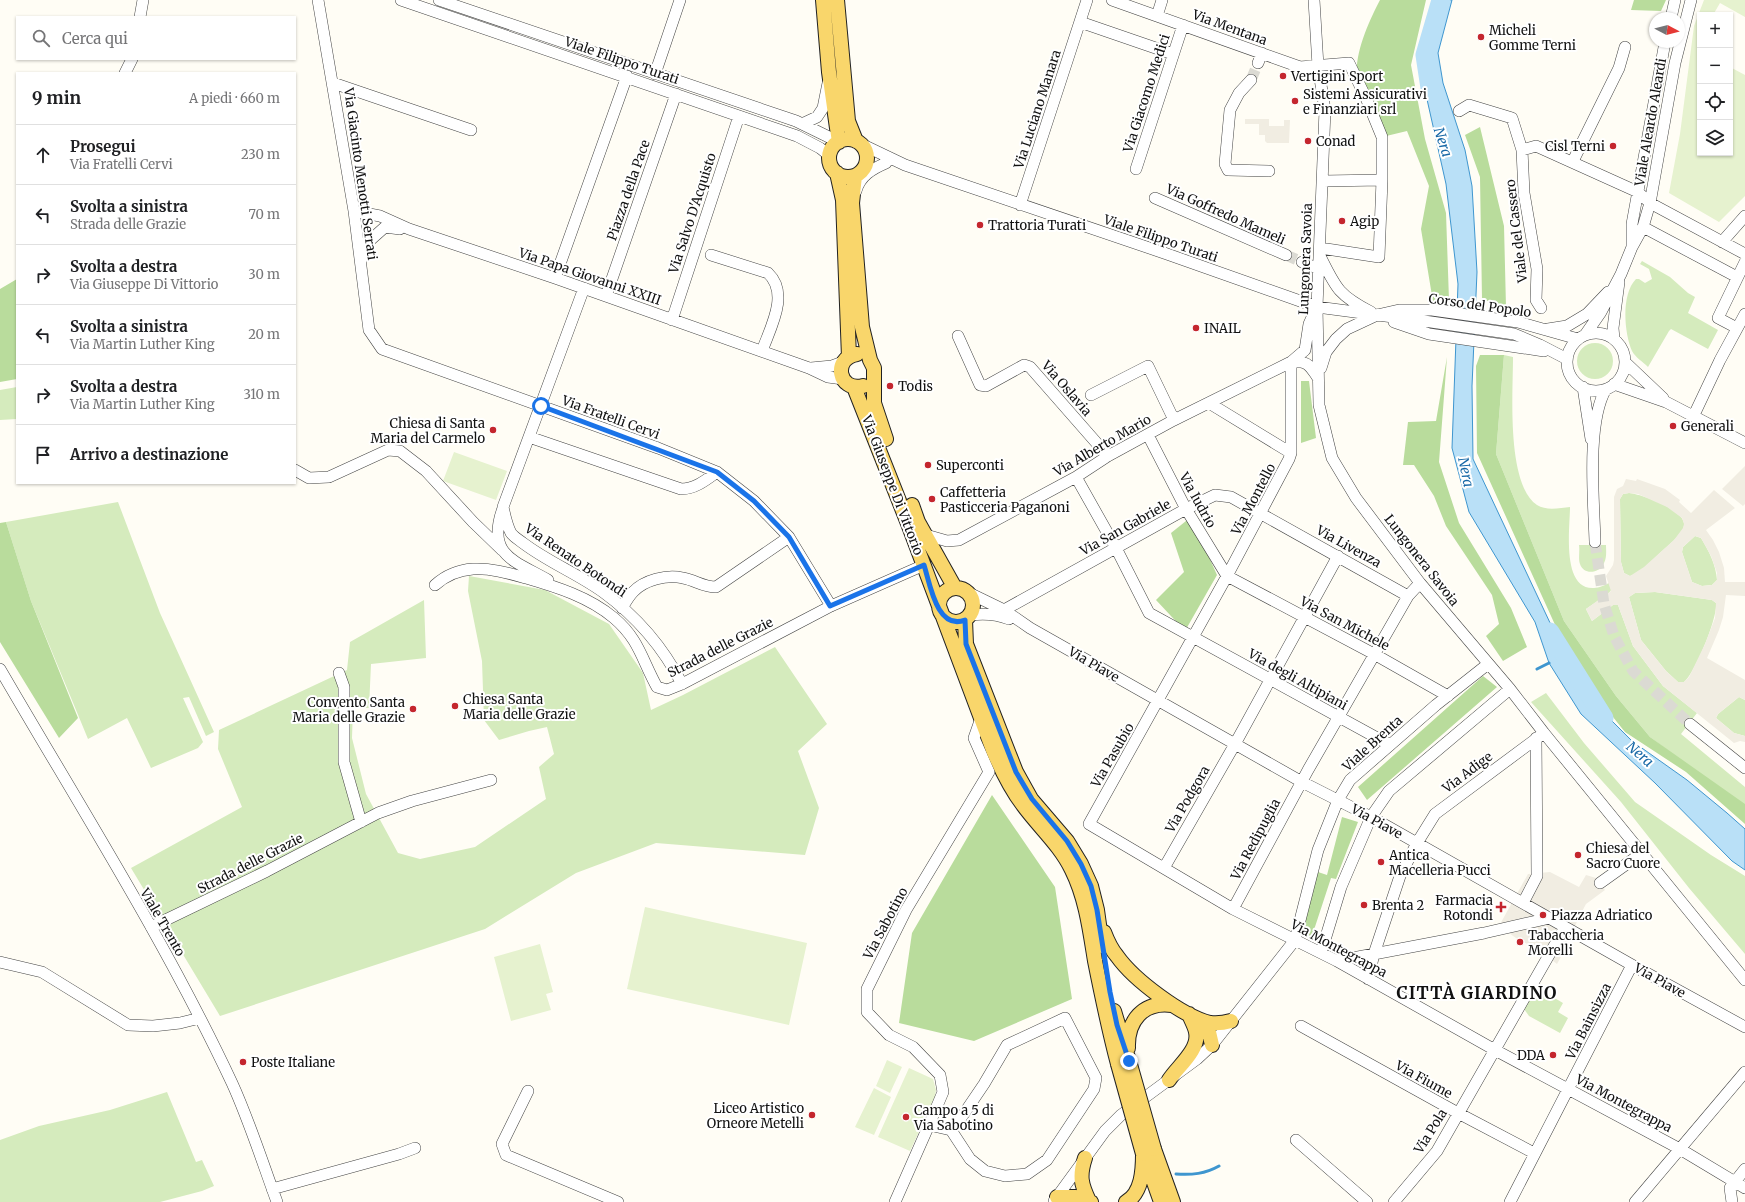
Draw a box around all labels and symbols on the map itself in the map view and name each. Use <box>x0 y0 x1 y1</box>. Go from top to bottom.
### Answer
street label: Via Mentana <box>1189 6 1270 49</box>
north arrow <box>1649 12 1685 48</box>
place label: Micheli Gomme Terni <box>1489 22 1576 54</box>
street label: Via Giacomo Medici <box>1119 32 1174 155</box>
marker: Micheli Gomme Terni <box>1476 32 1486 42</box>
street label: Viale Filippo Turati <box>561 33 681 88</box>
street label: Via Luciano Manara <box>1010 48 1065 172</box>
street label: Viale Aleardo Aleardi <box>1631 57 1670 188</box>
place label: Vertigini Sport <box>1290 68 1383 85</box>
marker: Vertigini Sport <box>1278 71 1288 81</box>
street label: Via Giacinto Menotti Serrati <box>340 86 381 261</box>
place label: Sistemi Assicurativi e Finanziari srl <box>1303 86 1427 118</box>
marker: Sistemi Assicurativi e Finanziari srl <box>1290 96 1300 106</box>
water label: Nera <box>1430 125 1456 159</box>
place label: Conad <box>1316 133 1356 150</box>
marker: Conad <box>1303 136 1313 146</box>
street label: Piazza della Pace <box>603 137 654 243</box>
place label: Cisl Terni <box>1545 138 1605 155</box>
marker: Cisl Terni <box>1608 141 1618 151</box>
street label: Via Salvo D'Acquisto <box>665 150 720 276</box>
street label: Viale del Cassero <box>1502 178 1531 284</box>
street label: Via Goffredo Mameli <box>1163 180 1288 248</box>
street label: Lungonera Savoia <box>1295 203 1316 315</box>
street label: Viale Filippo Turati <box>1100 211 1220 266</box>
place label: Agip <box>1349 213 1379 230</box>
marker: Agip <box>1337 216 1347 226</box>
place label: Trattoria Turati <box>988 217 1086 234</box>
marker: Trattoria Turati <box>975 220 985 230</box>
street label: Via Papa Giovanni XXIII <box>515 244 663 309</box>
street label: Corso del Popolo <box>1427 290 1533 321</box>
place label: INAIL <box>1204 320 1241 337</box>
marker: INAIL <box>1191 323 1201 333</box>
street label: Via Oslavia <box>1037 356 1095 420</box>
place label: Todis <box>898 378 933 395</box>
marker: Todis <box>885 381 895 391</box>
street label: Via Fratelli Cervi <box>559 392 662 443</box>
route start <box>532 397 550 415</box>
street label: Via Alberto Mario <box>1050 410 1154 481</box>
street label: Via Giuseppe Di Vittorio <box>858 412 927 558</box>
place label: Chiesa di Santa Maria del Carmelo <box>371 415 485 447</box>
place label: Generali <box>1681 418 1734 435</box>
marker: Generali <box>1668 421 1678 431</box>
marker: Chiesa di Santa Maria del Carmelo <box>488 425 498 435</box>
water label: Nera <box>1454 455 1478 489</box>
place label: Superconti <box>936 457 1004 474</box>
marker: Superconti <box>923 460 933 470</box>
street label: Via Montello <box>1227 460 1280 539</box>
street label: Via Iudrio <box>1175 469 1220 531</box>
place label: Caffetteria Pasticceria Paganoni <box>940 484 1070 516</box>
marker: Caffetteria Pasticceria Paganoni <box>927 494 937 504</box>
street label: Via San Gabriele <box>1076 495 1174 560</box>
street label: Lungonera Savoia <box>1381 511 1463 610</box>
street label: Via Renato Botondi <box>521 519 630 601</box>
street label: Via Livenza <box>1312 521 1384 571</box>
street label: Via San Michele <box>1296 592 1393 654</box>
street label: Strada delle Grazie <box>665 613 776 681</box>
street label: Via Piave <box>1064 643 1123 686</box>
street label: Via degli Altipiani <box>1244 645 1350 714</box>
place label: Chiesa Santa Maria delle Grazie <box>463 691 576 723</box>
place label: Convento Santa Maria delle Grazie <box>292 694 405 726</box>
marker: Chiesa Santa Maria delle Grazie <box>450 701 460 711</box>
marker: Convento Santa Maria delle Grazie <box>408 704 418 714</box>
street label: Viale Brenta <box>1338 712 1406 776</box>
street label: Via Pasubio <box>1087 720 1138 791</box>
water label: Nera <box>1623 737 1657 771</box>
street label: Via Adige <box>1438 748 1496 797</box>
street label: Via Podgora <box>1161 763 1213 837</box>
street label: Via Redipuglia <box>1226 796 1284 884</box>
street label: Via Piave <box>1347 800 1406 843</box>
street label: Strada delle Grazie <box>195 829 306 897</box>
place label: Chiesa del Sacro Cuore <box>1586 840 1660 872</box>
place label: Antica Macelleria Pucci <box>1388 847 1491 879</box>
marker: Chiesa del Sacro Cuore <box>1573 850 1583 860</box>
marker: Antica Macelleria Pucci <box>1376 857 1386 867</box>
street label: Viale Trento <box>136 884 189 960</box>
street label: Via Sabotino <box>859 884 912 963</box>
place label: Farmacia Rotondi <box>1435 892 1493 924</box>
place label: Brenta 2 <box>1372 897 1425 914</box>
marker: Brenta 2 <box>1359 900 1369 910</box>
marker: Farmacia Rotondi <box>1496 902 1506 912</box>
place label: Piazza Adriatico <box>1551 907 1653 924</box>
marker: Piazza Adriatico <box>1538 910 1548 920</box>
street label: Via Montegrappa <box>1287 915 1390 981</box>
place label: Tabaccheria Morelli <box>1528 927 1604 959</box>
marker: Tabaccheria Morelli <box>1515 937 1525 947</box>
street label: Via Piave <box>1630 959 1689 1002</box>
street label: Via Bainsizza <box>1561 980 1615 1063</box>
district label: CITTÀ GIARDINO <box>1397 981 1557 1004</box>
place label: DDA <box>1517 1047 1546 1064</box>
marker: DDA <box>1548 1050 1558 1060</box>
route end <box>1120 1052 1138 1070</box>
place label: Poste Italiane <box>251 1054 335 1071</box>
street label: Via Fiume <box>1391 1056 1455 1102</box>
marker: Poste Italiane <box>238 1057 248 1067</box>
street label: Via Montegrappa <box>1572 1070 1675 1136</box>
place label: Liceo Artistico Orneore Metelli <box>707 1100 804 1132</box>
place label: Campo a 5 di Via Sabotino <box>913 1102 994 1134</box>
street label: Via Pola <box>1410 1106 1451 1158</box>
marker: Liceo Artistico Orneore Metelli <box>807 1110 817 1120</box>
marker: Campo a 5 di Via Sabotino <box>901 1112 911 1122</box>

